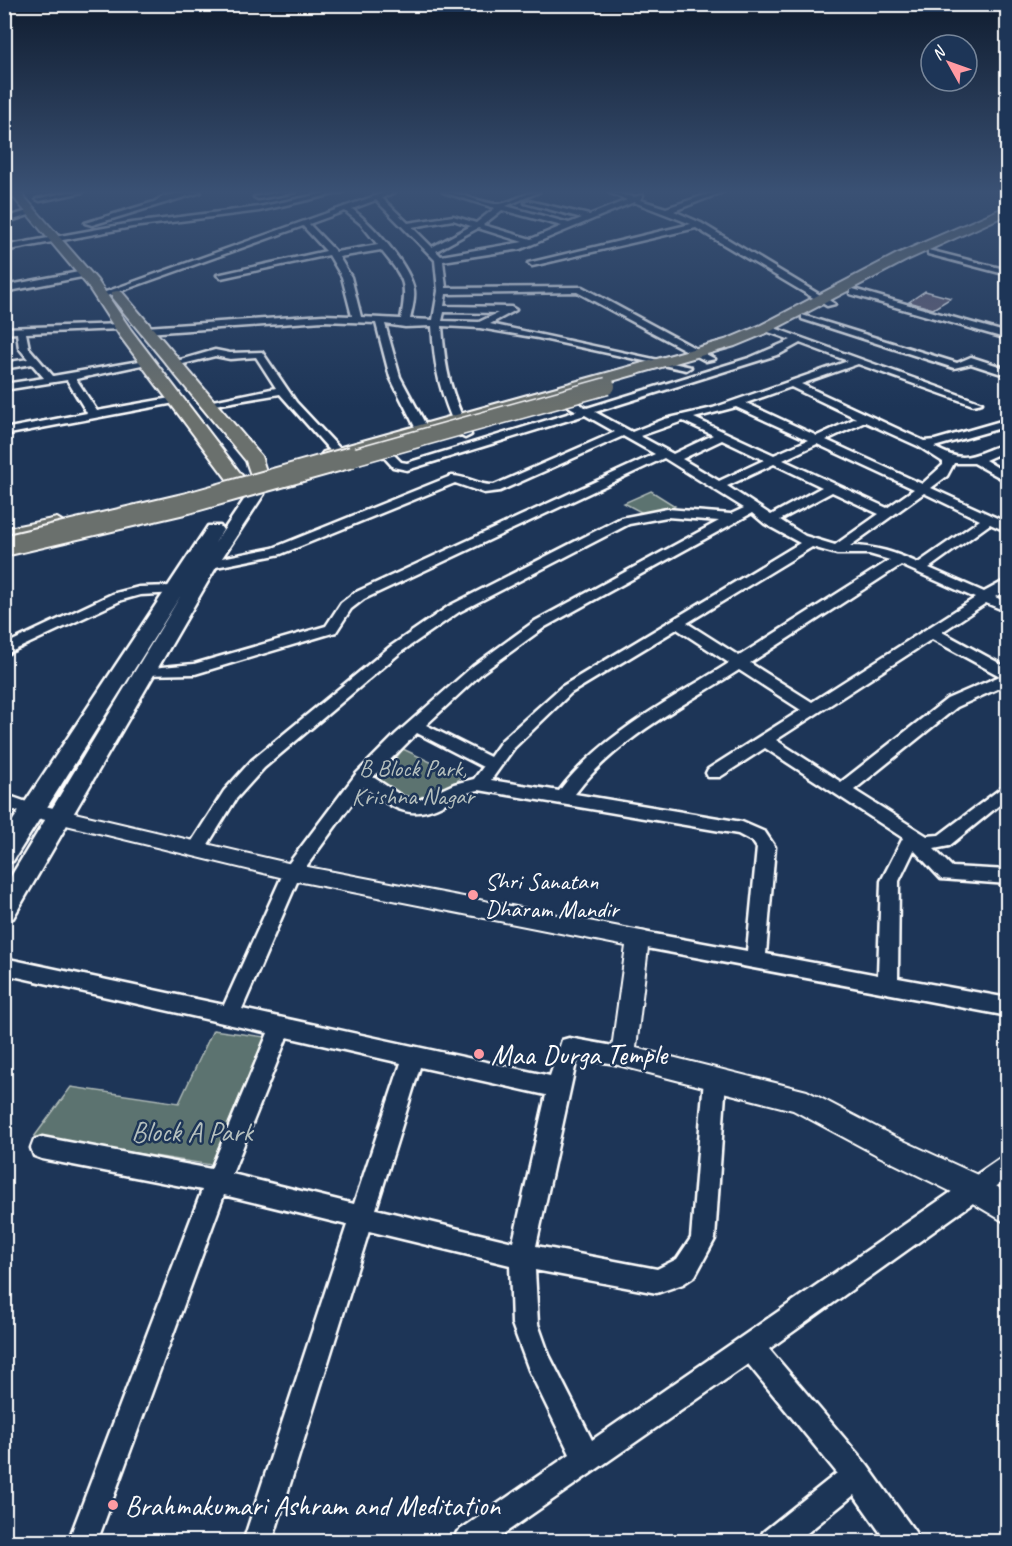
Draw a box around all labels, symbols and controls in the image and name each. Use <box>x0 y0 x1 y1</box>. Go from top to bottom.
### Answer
north arrow <box>919 33 979 93</box>
text: N <box>927 41 951 64</box>
park label: B Block Park, Krishna Nagar <box>352 753 477 811</box>
place label: Shri Sanatan Dharam Mandir <box>485 866 621 924</box>
marker: Shri Sanatan Dharam Mandir <box>466 888 480 902</box>
place label: Maa Durga Temple <box>491 1037 669 1072</box>
marker: Maa Durga Temple <box>472 1047 486 1061</box>
park label: Block A Park <box>131 1114 255 1149</box>
place label: Brahmakumari Ashram and Meditation <box>125 1488 501 1523</box>
marker: Brahmakumari Ashram and Meditation <box>106 1498 120 1512</box>

